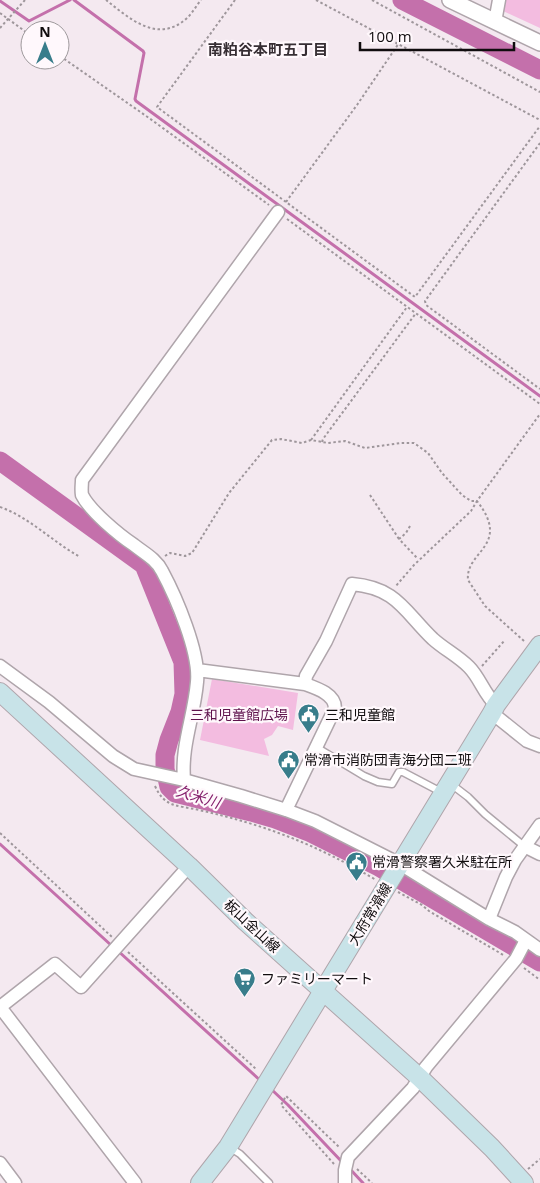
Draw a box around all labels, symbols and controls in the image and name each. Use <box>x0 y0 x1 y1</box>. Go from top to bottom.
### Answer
north arrow <box>20 20 70 70</box>
scale bar <box>360 20 514 52</box>
text: N <box>39 22 51 41</box>
text: 100 m <box>368 26 412 46</box>
district label: 南粕谷本町五丁目 <box>208 39 328 59</box>
public building icon: 三和児童館 <box>297 703 321 734</box>
park label: 三和児童館広場 <box>190 705 288 724</box>
place label: 三和児童館 <box>325 705 395 724</box>
public building icon: 常滑市消防団青海分団二班 <box>276 748 300 779</box>
place label: 常滑市消防団青海分団二班 <box>304 750 472 769</box>
water label: 久米川 <box>174 780 225 813</box>
public building icon: 常滑警察署久米駐在所 <box>344 850 368 881</box>
place label: 常滑警察署久米駐在所 <box>372 852 512 871</box>
street label: 大府常滑線 <box>343 879 396 949</box>
street label: 板山金山線 <box>220 895 284 956</box>
supermarket icon: ファミリーマート <box>233 967 257 998</box>
place label: ファミリーマート <box>261 969 373 988</box>

